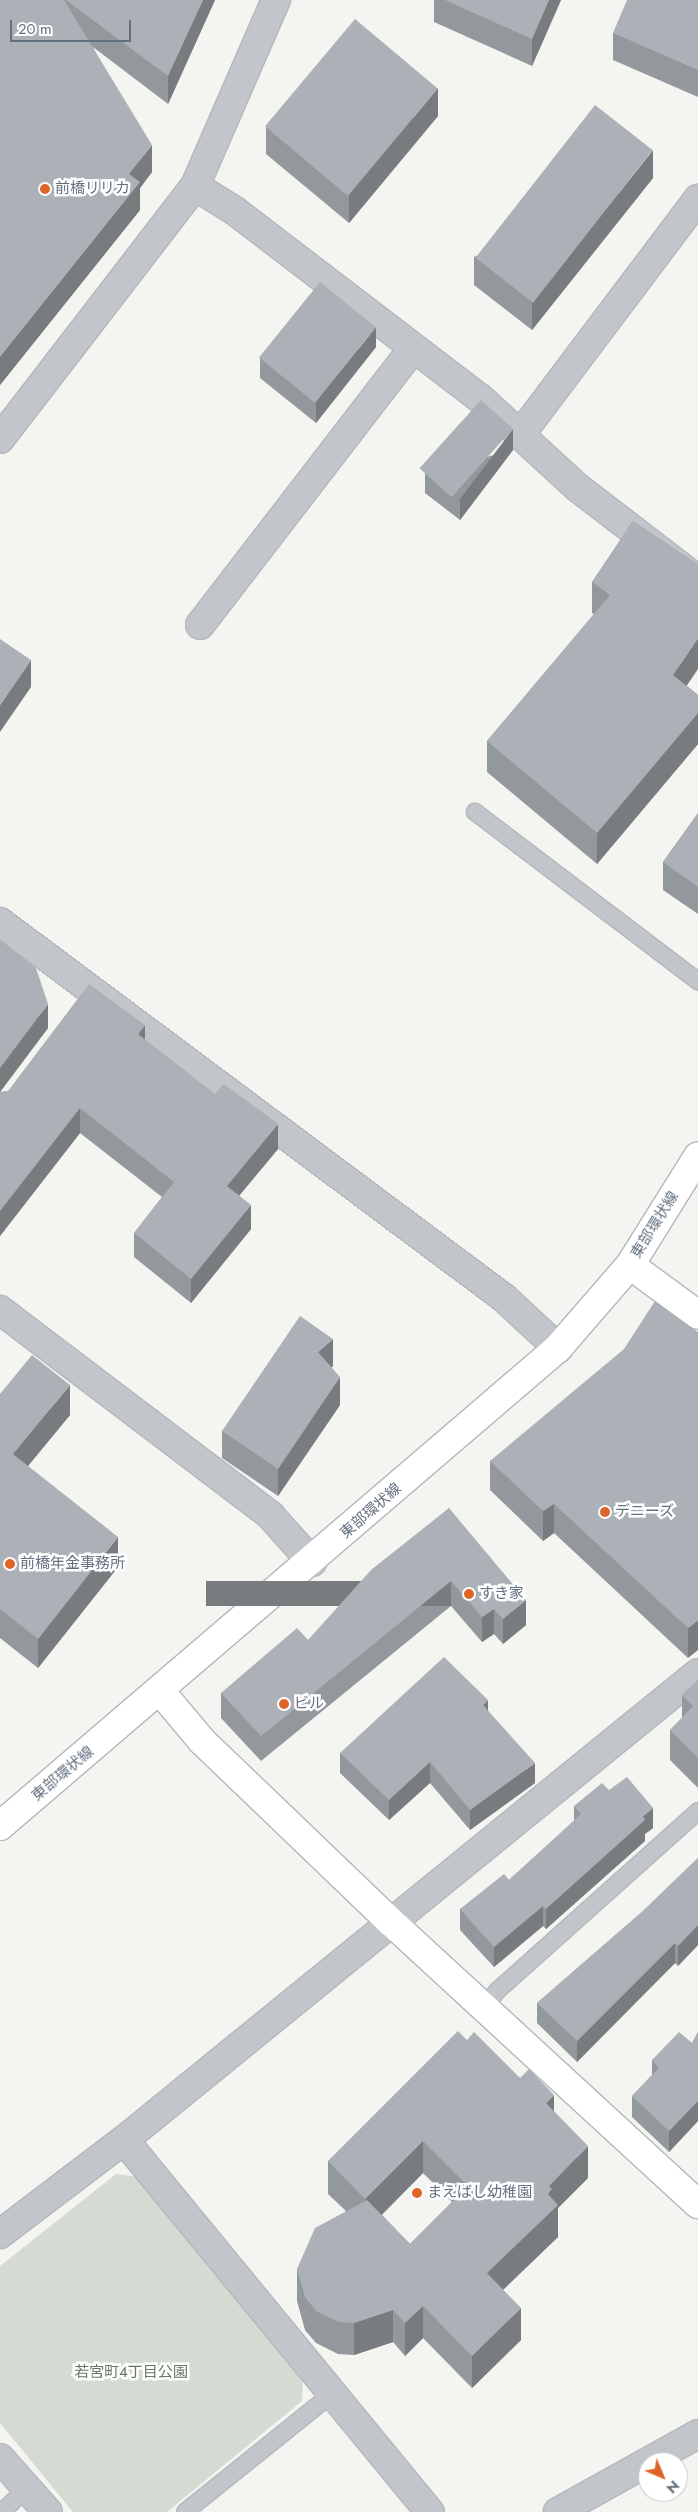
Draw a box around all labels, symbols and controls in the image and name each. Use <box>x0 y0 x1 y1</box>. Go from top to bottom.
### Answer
scale bar <box>12 10 134 42</box>
text: 20 m <box>18 18 52 40</box>
place label: 前橋リリカ <box>55 180 130 198</box>
marker: 前橋リリカ <box>39 183 51 195</box>
street label: 東部環状線 <box>627 1188 683 1262</box>
street label: 東部環状線 <box>337 1480 405 1542</box>
place label: デニーズ <box>615 1503 675 1521</box>
marker: デニーズ <box>599 1506 611 1518</box>
place label: 前橋年金事務所 <box>20 1555 125 1573</box>
marker: 前橋年金事務所 <box>4 1558 16 1570</box>
place label: すき家 <box>479 1585 524 1603</box>
marker: すき家 <box>463 1588 475 1600</box>
place label: ビル <box>294 1695 324 1713</box>
marker: ビル <box>278 1698 290 1710</box>
street label: 東部環状線 <box>28 1743 98 1805</box>
place label: まえばし幼稚園 <box>427 2184 532 2202</box>
marker: まえばし幼稚園 <box>411 2187 423 2199</box>
park label: 若宮町４丁目公園 <box>74 2364 188 2382</box>
north arrow <box>638 2452 688 2502</box>
text: N <box>662 2476 684 2498</box>

